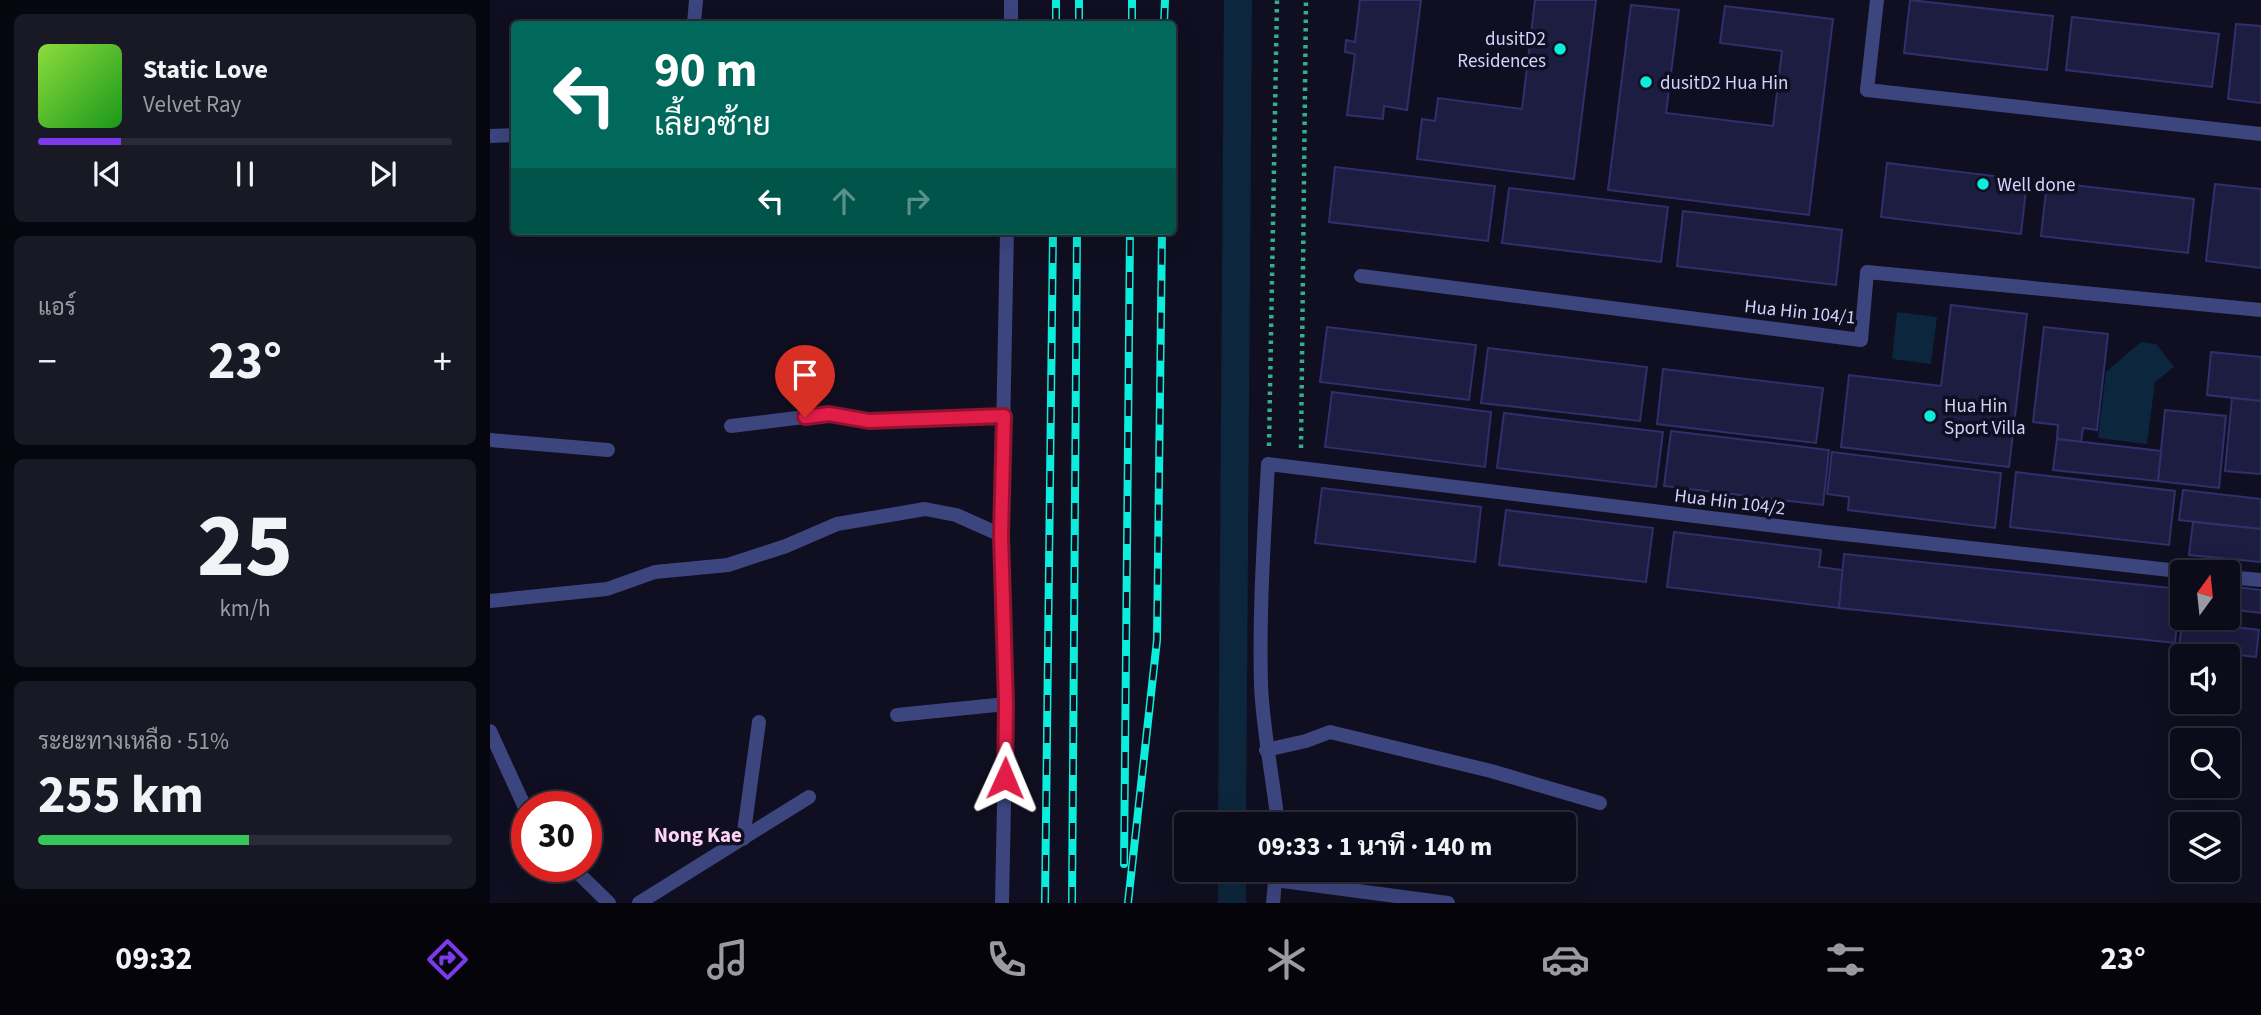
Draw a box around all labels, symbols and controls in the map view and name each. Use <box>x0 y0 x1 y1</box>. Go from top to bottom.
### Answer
place label: dusitD2 Residences <box>1457 26 1546 75</box>
text: 90 m <box>654 36 758 106</box>
marker: dusitD2 Residences <box>1552 41 1568 57</box>
icon: left <box>539 49 630 140</box>
text: Static Love <box>143 51 268 88</box>
place label: dusitD2 Hua Hin <box>1660 70 1788 97</box>
marker: dusitD2 Hua Hin <box>1638 74 1654 90</box>
text: Velvet Ray <box>143 88 241 121</box>
text: เลี้ยวซ้าย <box>654 102 771 148</box>
icon: previous <box>88 155 126 193</box>
icon: pause <box>226 155 264 193</box>
icon: next <box>364 155 402 193</box>
place label: Well done <box>1997 172 2076 199</box>
marker: Well done <box>1975 176 1991 192</box>
icon: left <box>752 182 790 220</box>
icon: ahead <box>825 182 863 220</box>
icon: right <box>898 182 936 220</box>
text: แอร์ <box>38 291 76 324</box>
street label: Hua Hin 104/1 <box>1743 293 1857 332</box>
text: 23° <box>208 325 282 399</box>
text: − <box>38 335 57 389</box>
text: + <box>433 335 452 389</box>
pin <box>775 345 835 417</box>
icon: arrive <box>786 356 824 394</box>
place label: Hua Hin Sport Villa <box>1944 393 2026 442</box>
marker: Hua Hin Sport Villa <box>1922 408 1938 424</box>
text: 25 <box>197 482 293 611</box>
street label: Hua Hin 104/2 <box>1673 482 1787 523</box>
north arrow <box>2170 560 2240 630</box>
map controls <box>2170 560 2240 882</box>
text: km/h <box>219 592 271 625</box>
button: sound <box>2170 644 2240 714</box>
text: ระยะทางเหลือ · 51% <box>38 725 229 758</box>
button: search <box>2170 728 2240 798</box>
position arrow <box>968 741 1042 815</box>
text: 255 km <box>38 759 204 833</box>
speed limit sign: 30 <box>511 791 602 882</box>
button: layers <box>2170 812 2240 882</box>
district label: Nong Kae <box>654 820 742 850</box>
text: 09:33 · 1 นาที · 140 m <box>1258 828 1492 865</box>
icon: directions <box>423 935 472 984</box>
icon: music <box>703 935 752 984</box>
icon: phone <box>982 935 1031 984</box>
icon: climate <box>1262 935 1311 984</box>
icon: car <box>1541 935 1590 984</box>
icon: filters <box>1821 935 1870 984</box>
text: 09:32 <box>115 936 192 982</box>
text: 23° <box>2100 936 2146 982</box>

